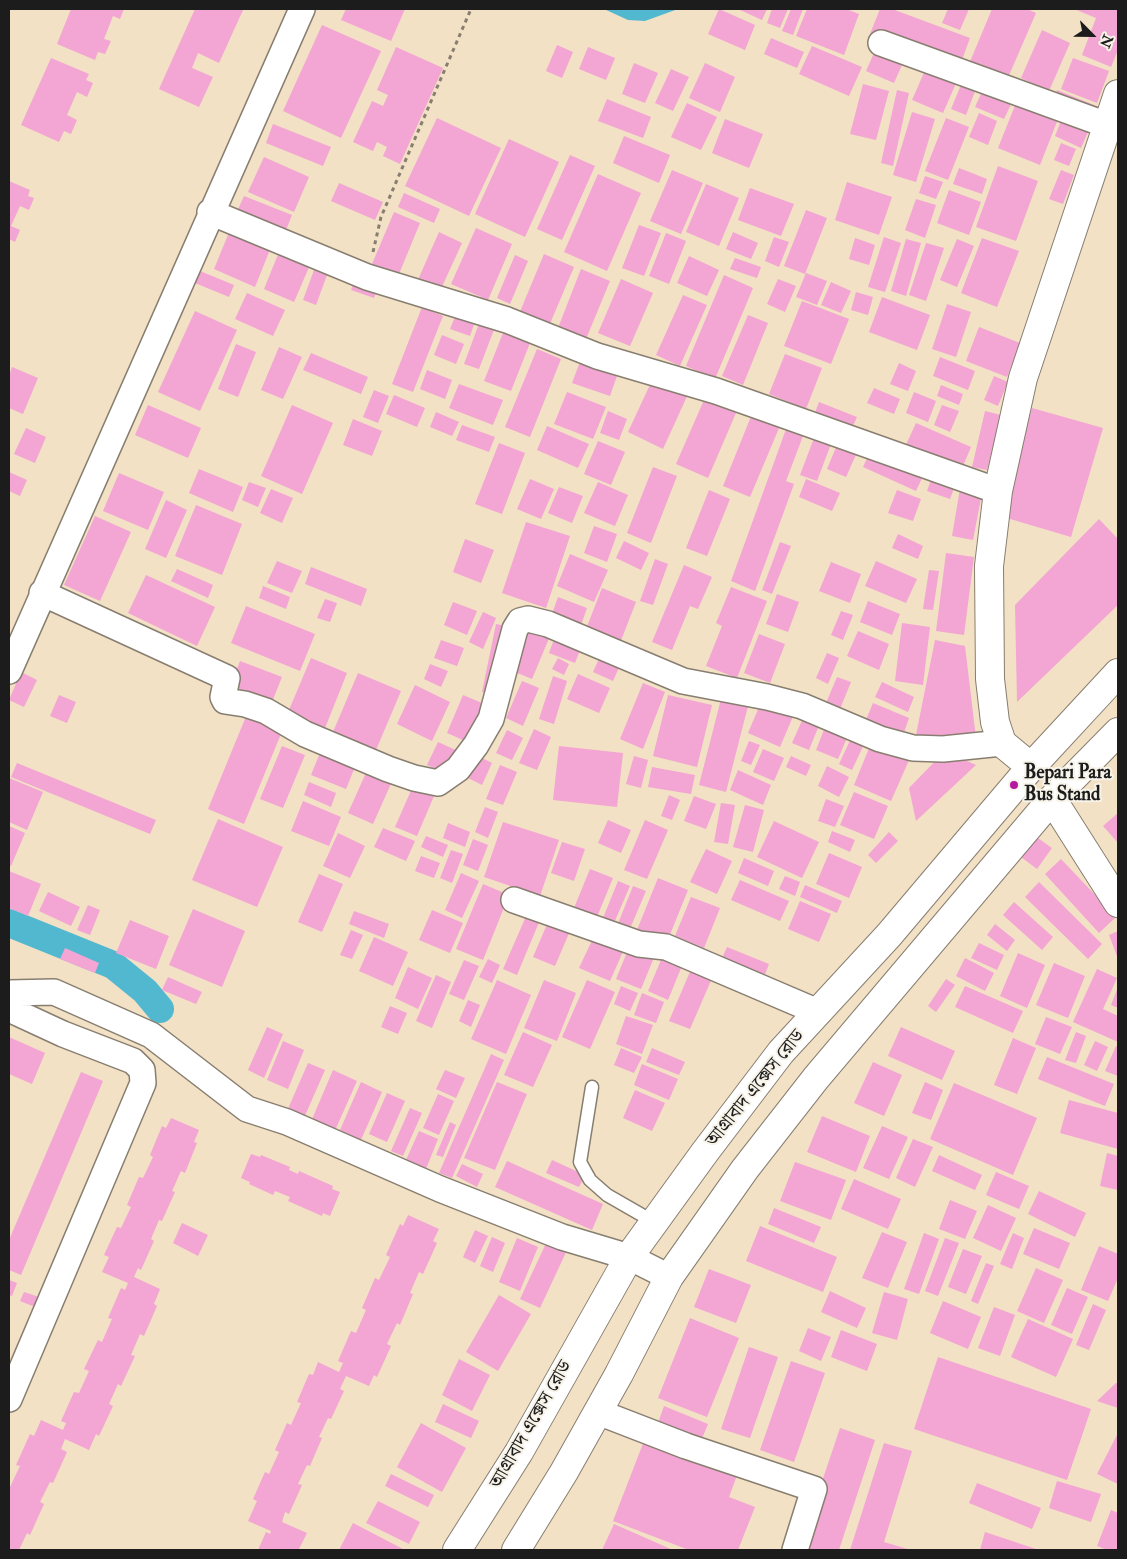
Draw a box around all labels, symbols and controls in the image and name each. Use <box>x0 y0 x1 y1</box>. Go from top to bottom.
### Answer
north arrow <box>1067 10 1117 60</box>
text: N <box>1096 32 1117 50</box>
place label: Bepari Para Bus Stand <box>1024 763 1111 807</box>
marker: Bepari Para Bus Stand <box>1008 779 1020 791</box>
street label: আগ্রাবাদ এক্সেস রোড <box>702 1026 810 1152</box>
street label: আগ্রাবাদ এক্সেস রোড <box>486 1357 578 1493</box>

